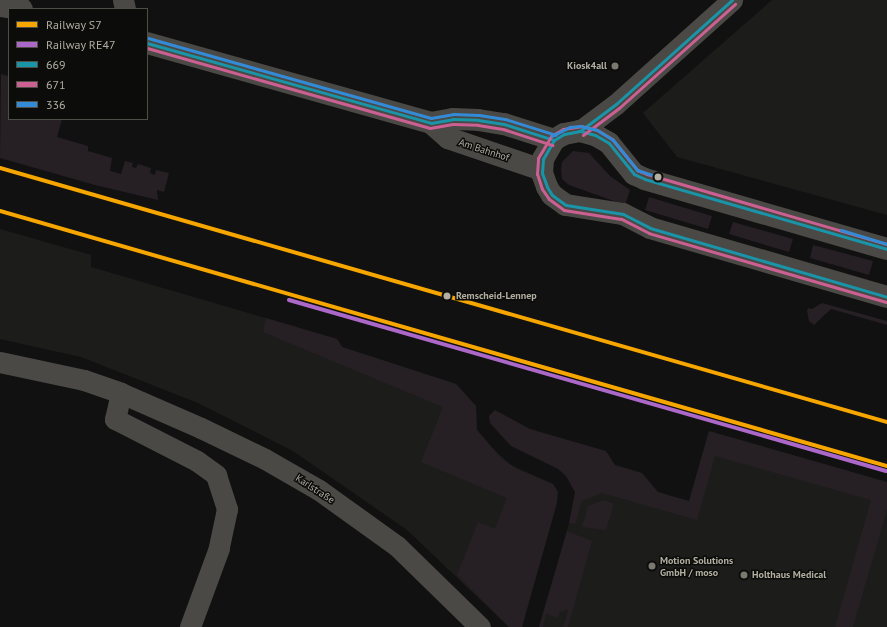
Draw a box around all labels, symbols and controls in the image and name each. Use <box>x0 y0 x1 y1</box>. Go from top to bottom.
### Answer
legend <box>8 8 148 120</box>
text: Railway S7 <box>46 17 102 32</box>
text: Railway RE47 <box>46 37 115 52</box>
text: 669 <box>46 57 66 72</box>
place label: Kiosk4all <box>567 60 607 72</box>
marker: Kiosk4all <box>610 61 620 71</box>
text: 671 <box>46 77 66 92</box>
text: 336 <box>46 97 66 112</box>
street label: Am Bahnhof <box>457 136 511 164</box>
unlabelled marker <box>653 172 663 182</box>
marker: Remscheid-Lennep <box>441 290 453 302</box>
place label: Remscheid-Lennep <box>456 290 537 302</box>
street label: Karlstraße <box>293 472 337 506</box>
place label: Motion Solutions GmbH / moso <box>660 554 733 578</box>
marker: Motion Solutions GmbH / moso <box>647 561 657 571</box>
place label: Holthaus Medical <box>752 569 826 581</box>
marker: Holthaus Medical <box>739 570 749 580</box>

